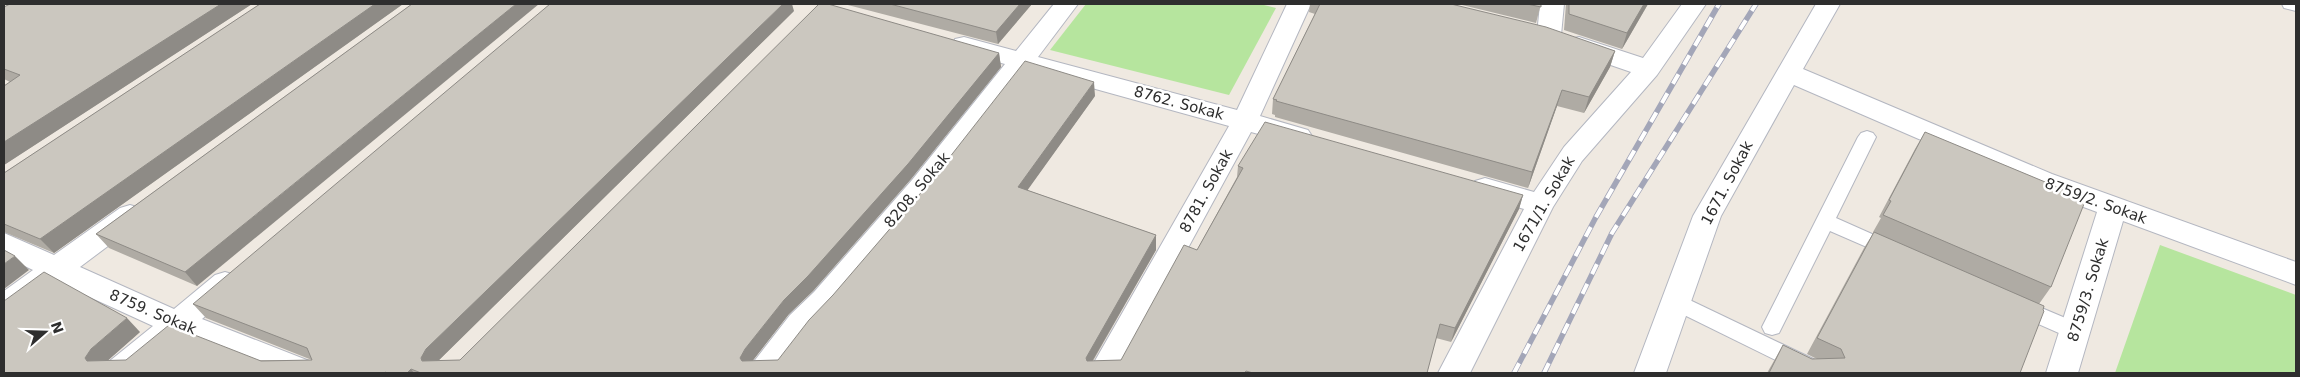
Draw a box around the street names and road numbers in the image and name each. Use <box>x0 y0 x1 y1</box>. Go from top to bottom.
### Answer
street label: 8762. Sokak <box>1132 82 1226 124</box>
street label: 1671. Sokak <box>1697 138 1757 228</box>
street label: 8781. Sokak <box>1176 146 1236 236</box>
street label: 8208. Sokak <box>880 148 954 231</box>
street label: 1671/1. Sokak <box>1509 153 1579 255</box>
street label: 8759/2. Sokak <box>2043 174 2150 228</box>
street label: 8759/3. Sokak <box>2064 236 2112 344</box>
street label: 8759. Sokak <box>107 286 199 339</box>

